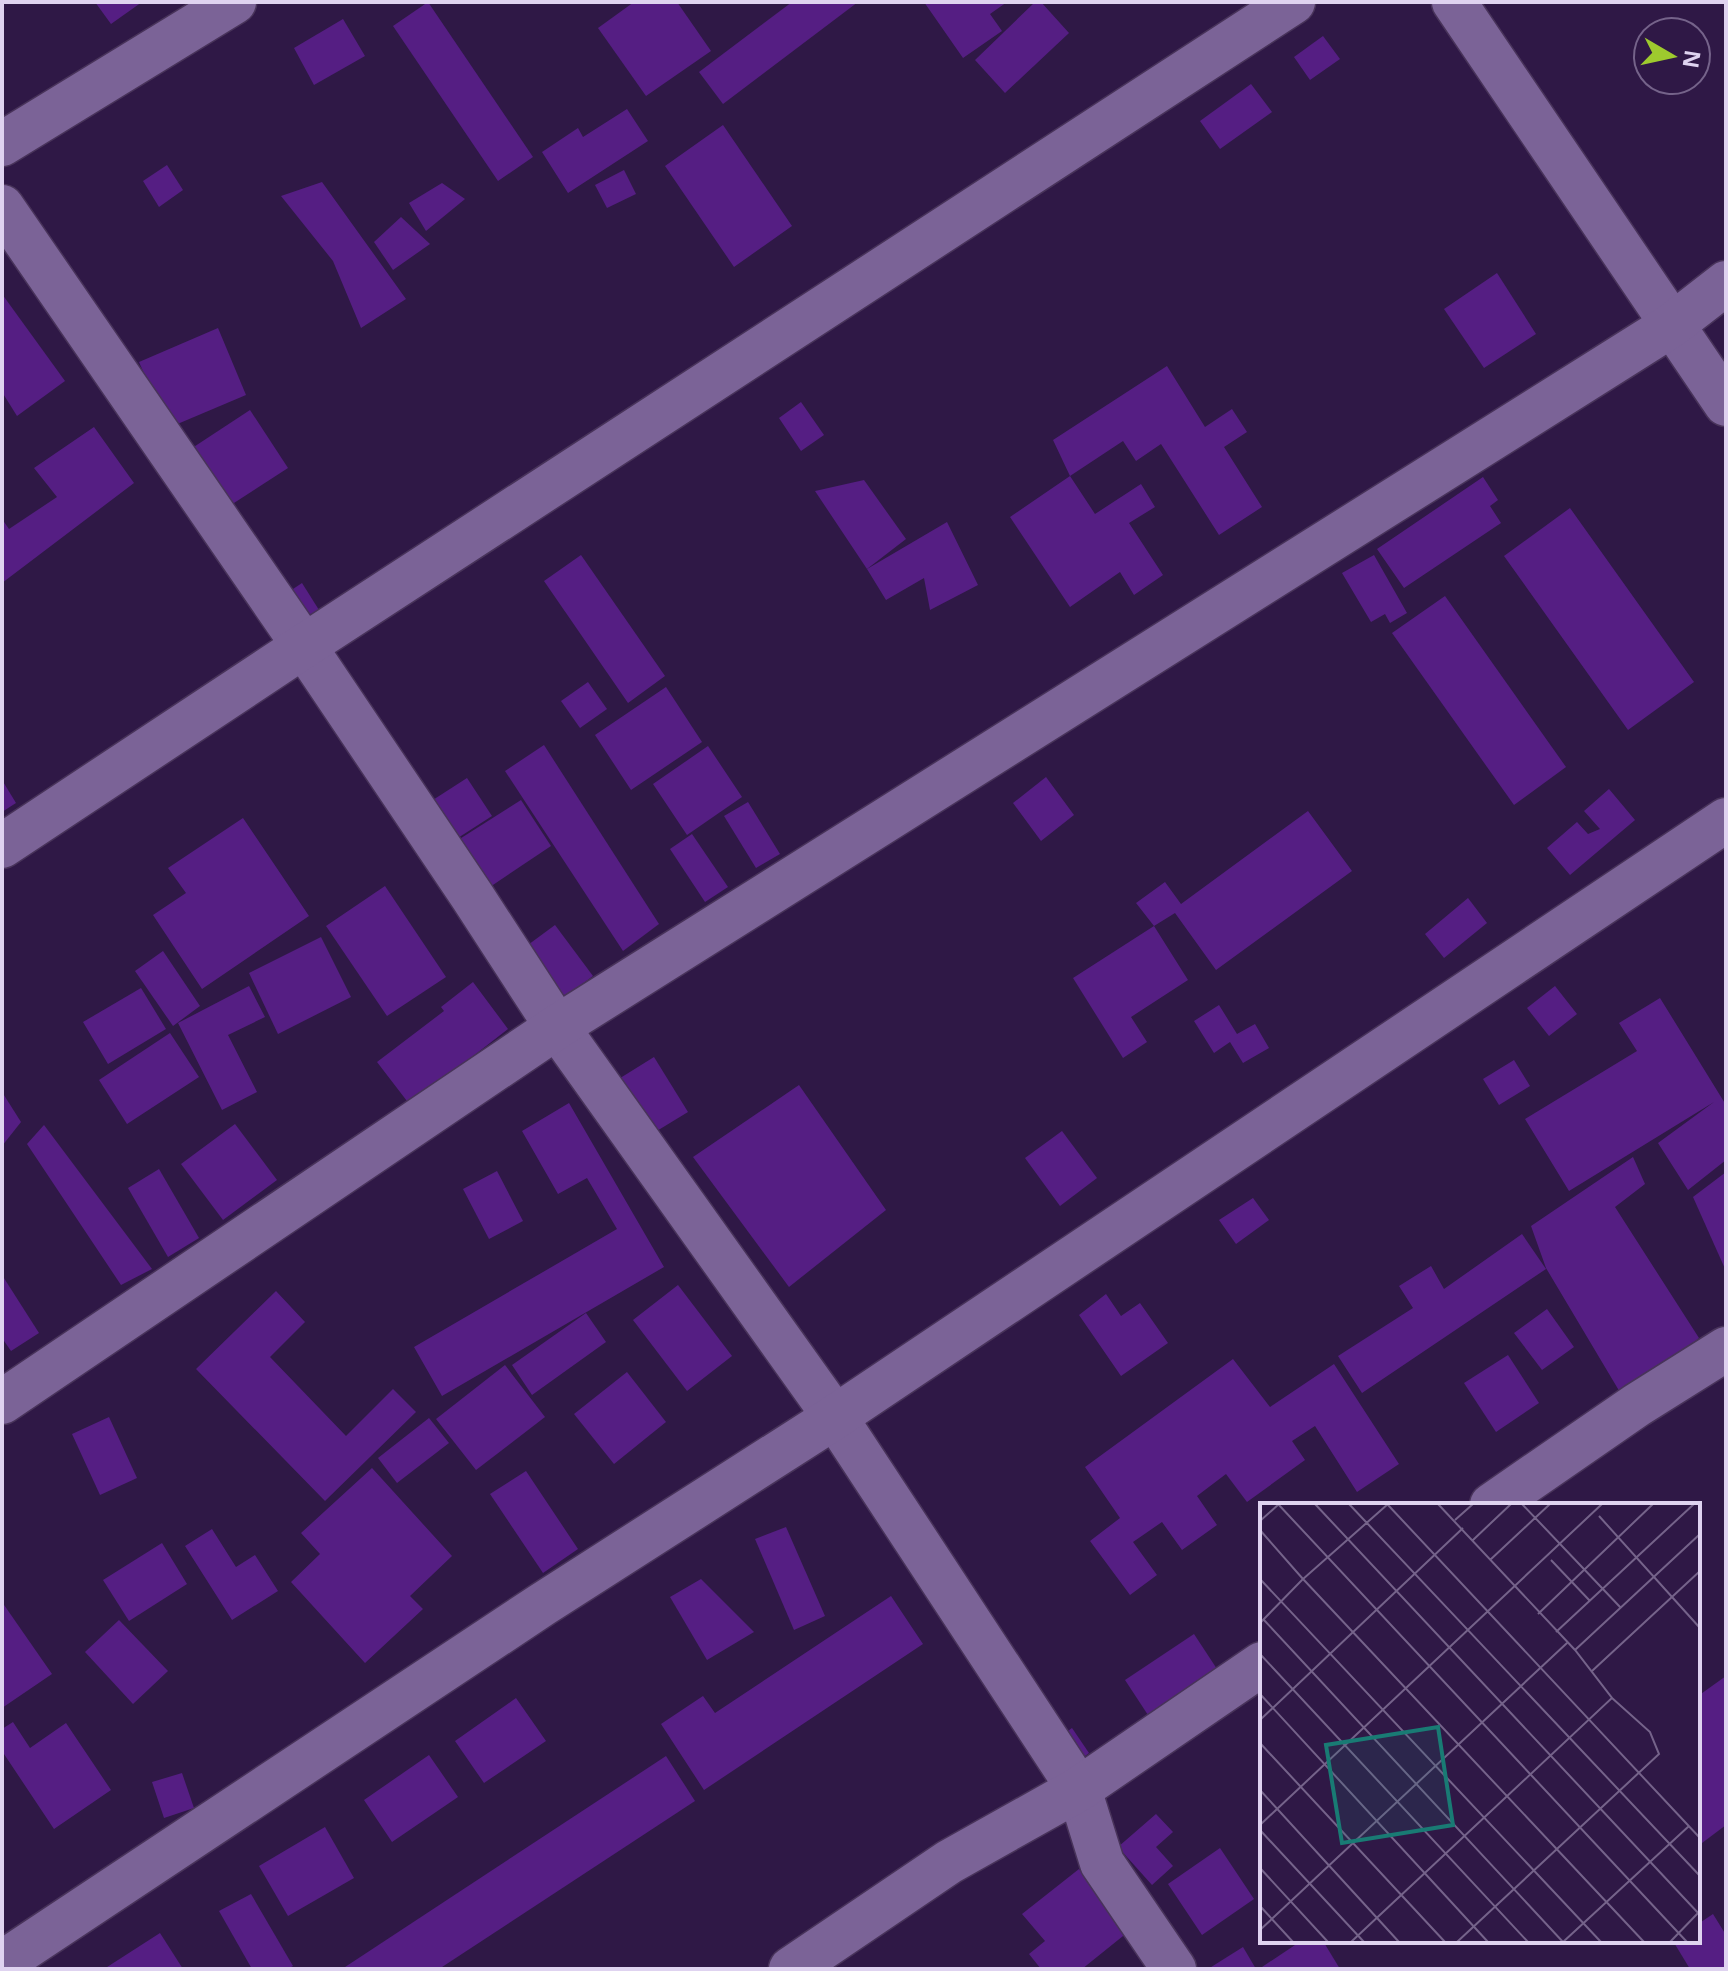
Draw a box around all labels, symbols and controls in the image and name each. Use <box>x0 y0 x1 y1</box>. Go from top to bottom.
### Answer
north arrow <box>1632 16 1712 96</box>
text: N <box>1677 48 1709 70</box>
inset map <box>1260 1503 1700 1943</box>

